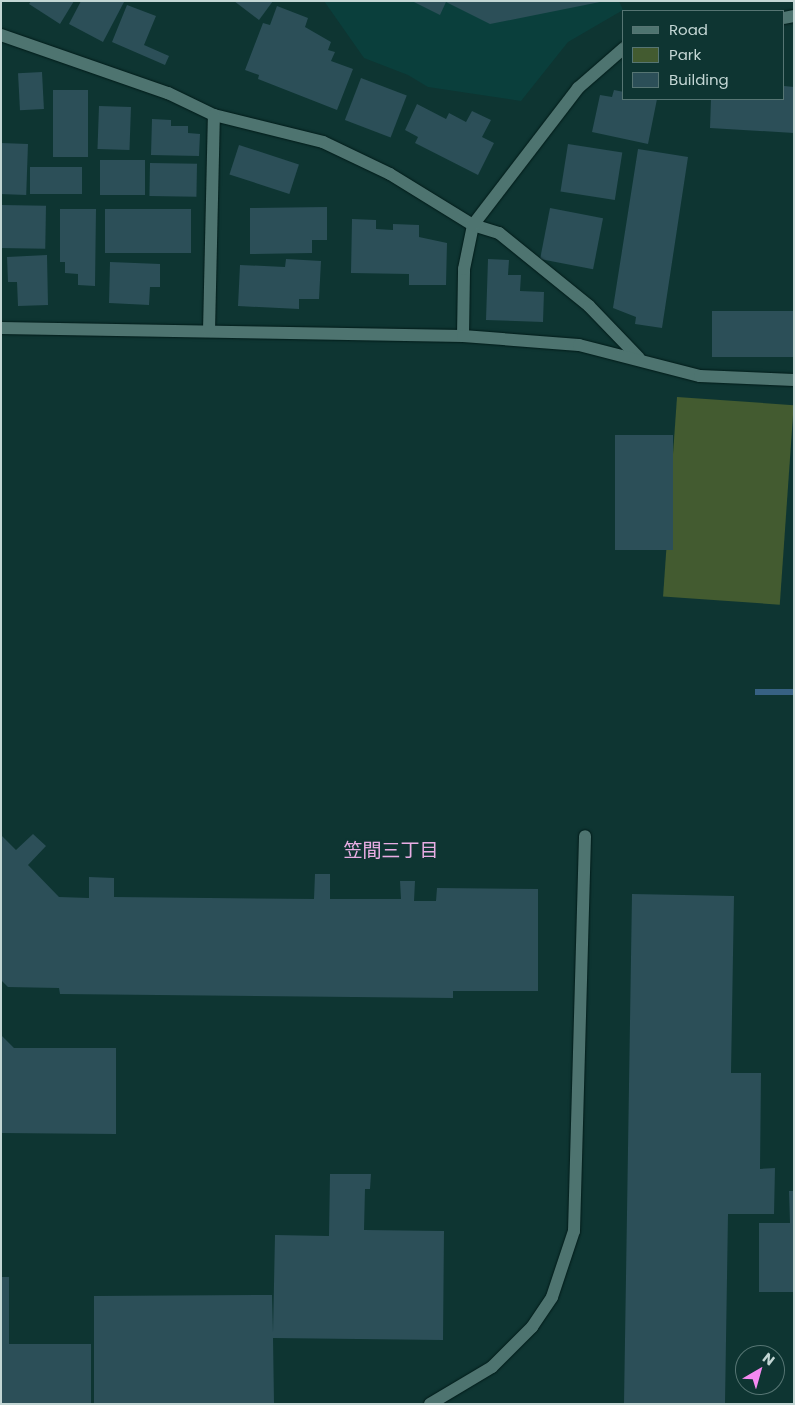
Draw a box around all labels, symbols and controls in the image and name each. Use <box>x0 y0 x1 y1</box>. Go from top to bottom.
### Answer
legend <box>622 10 785 100</box>
text: Road <box>669 19 708 40</box>
text: Park <box>669 44 701 65</box>
text: Building <box>669 69 729 90</box>
district label: 笠間三丁目 <box>344 840 438 862</box>
north arrow <box>735 1345 785 1395</box>
text: N <box>758 1348 779 1370</box>

